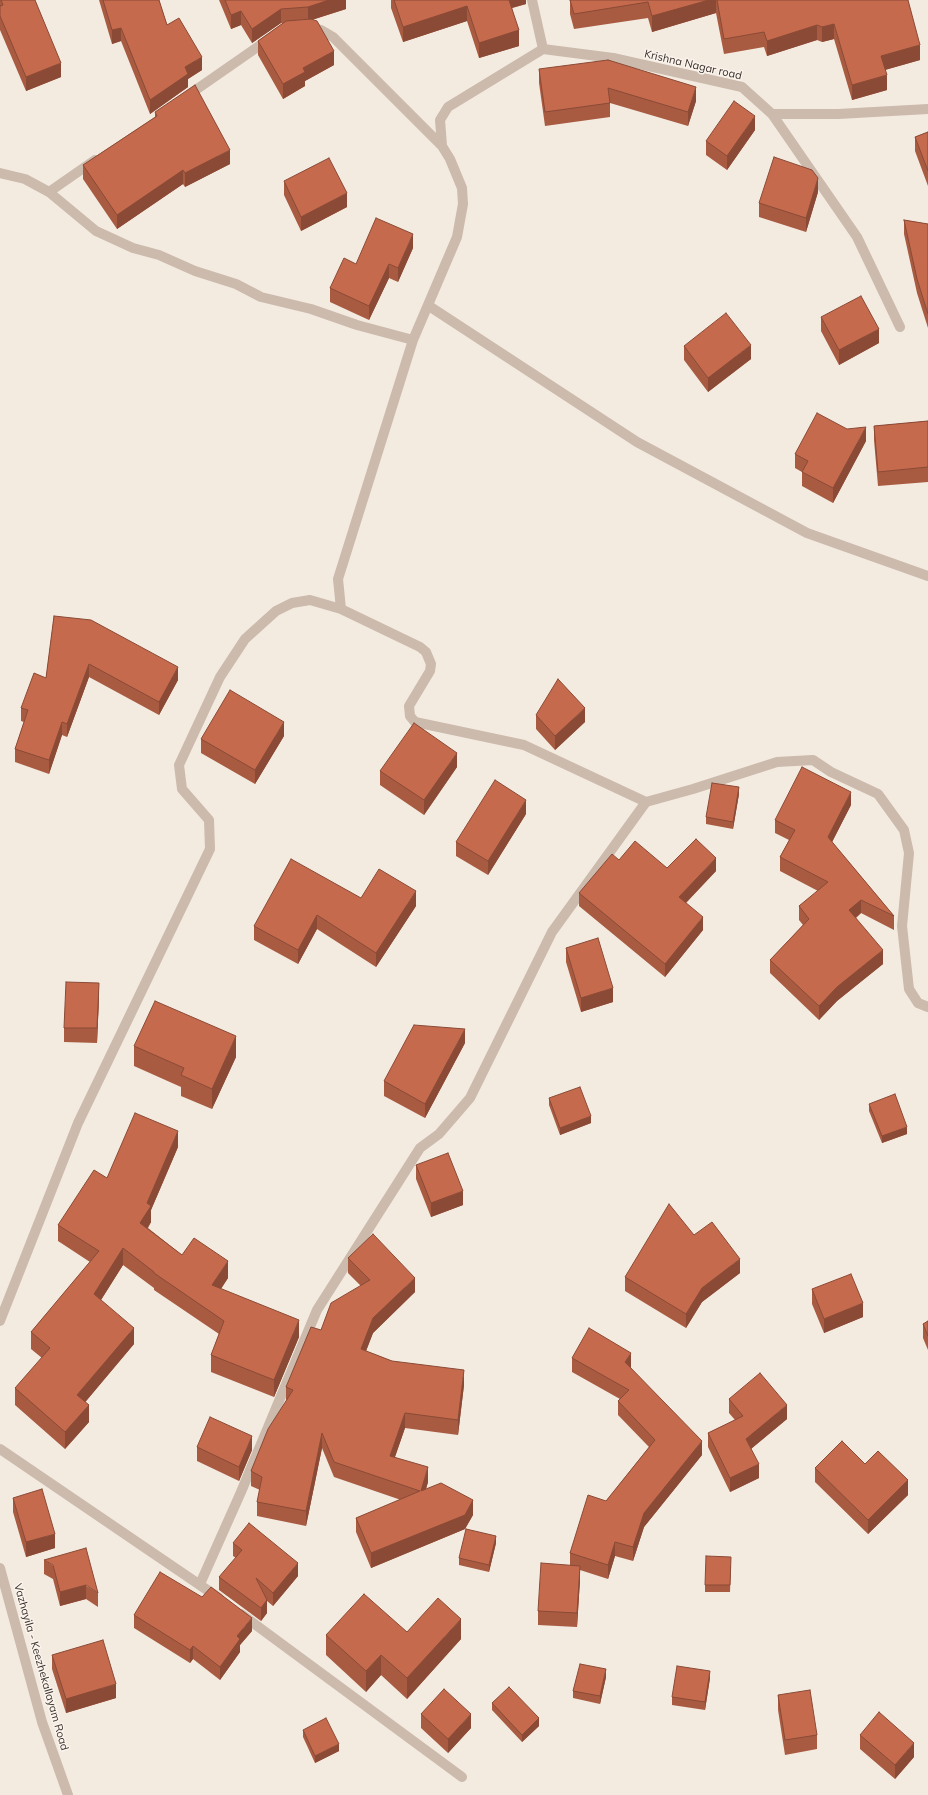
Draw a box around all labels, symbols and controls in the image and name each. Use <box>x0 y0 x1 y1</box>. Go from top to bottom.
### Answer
street label: Krishna Nagar road <box>643 47 743 83</box>
street label: Vazhayila - Keezhekallayam Road <box>11 1582 71 1752</box>

